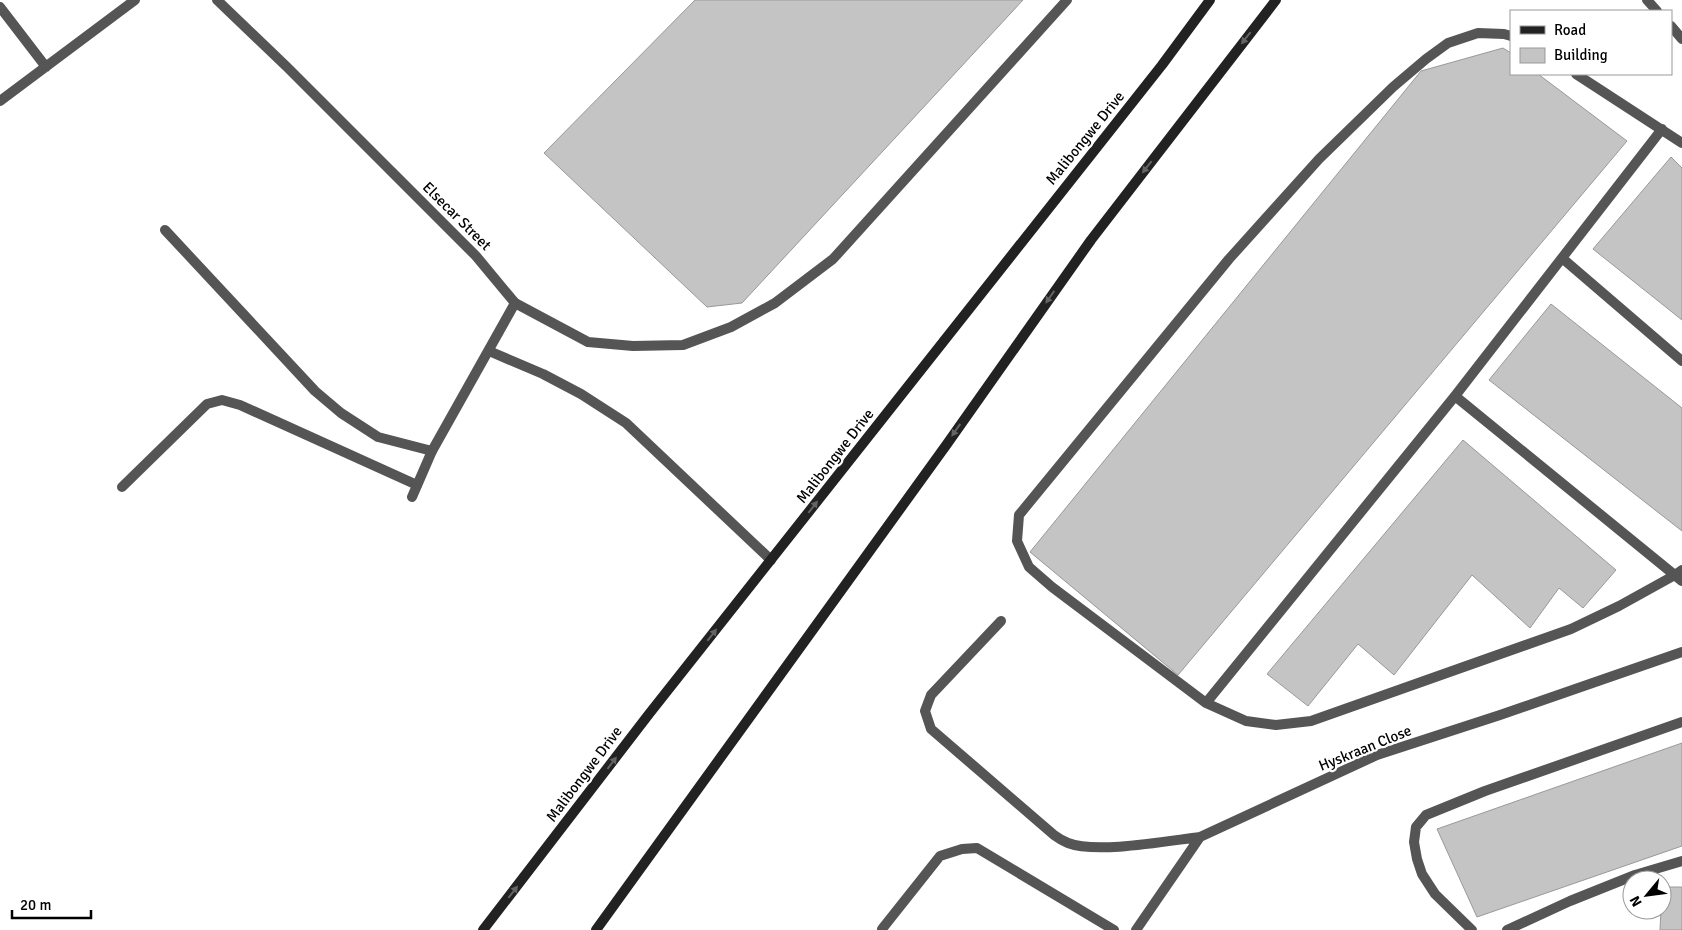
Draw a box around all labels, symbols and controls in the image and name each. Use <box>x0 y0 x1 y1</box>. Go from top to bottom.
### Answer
legend <box>1510 10 1672 75</box>
text: Road <box>1554 21 1586 39</box>
one-way arrow <box>1241 31 1252 44</box>
text: Building <box>1554 46 1608 64</box>
street label: Malibongwe Drive <box>1042 88 1128 188</box>
one-way arrow <box>1142 160 1152 174</box>
street label: Elsecar Street <box>419 178 495 254</box>
one-way arrow <box>1045 291 1055 304</box>
street label: Malibongwe Drive <box>793 405 877 507</box>
one-way arrow <box>951 423 961 437</box>
one-way arrow <box>807 501 818 514</box>
one-way arrow <box>707 628 717 642</box>
street label: Hyskraan Close <box>1316 721 1414 775</box>
street label: Malibongwe Drive <box>542 723 626 825</box>
one-way arrow <box>607 756 617 770</box>
north arrow <box>1622 870 1672 920</box>
one-way arrow <box>507 885 518 898</box>
scale bar <box>12 888 91 920</box>
text: N <box>1626 893 1646 909</box>
text: 20 m <box>20 896 51 914</box>

